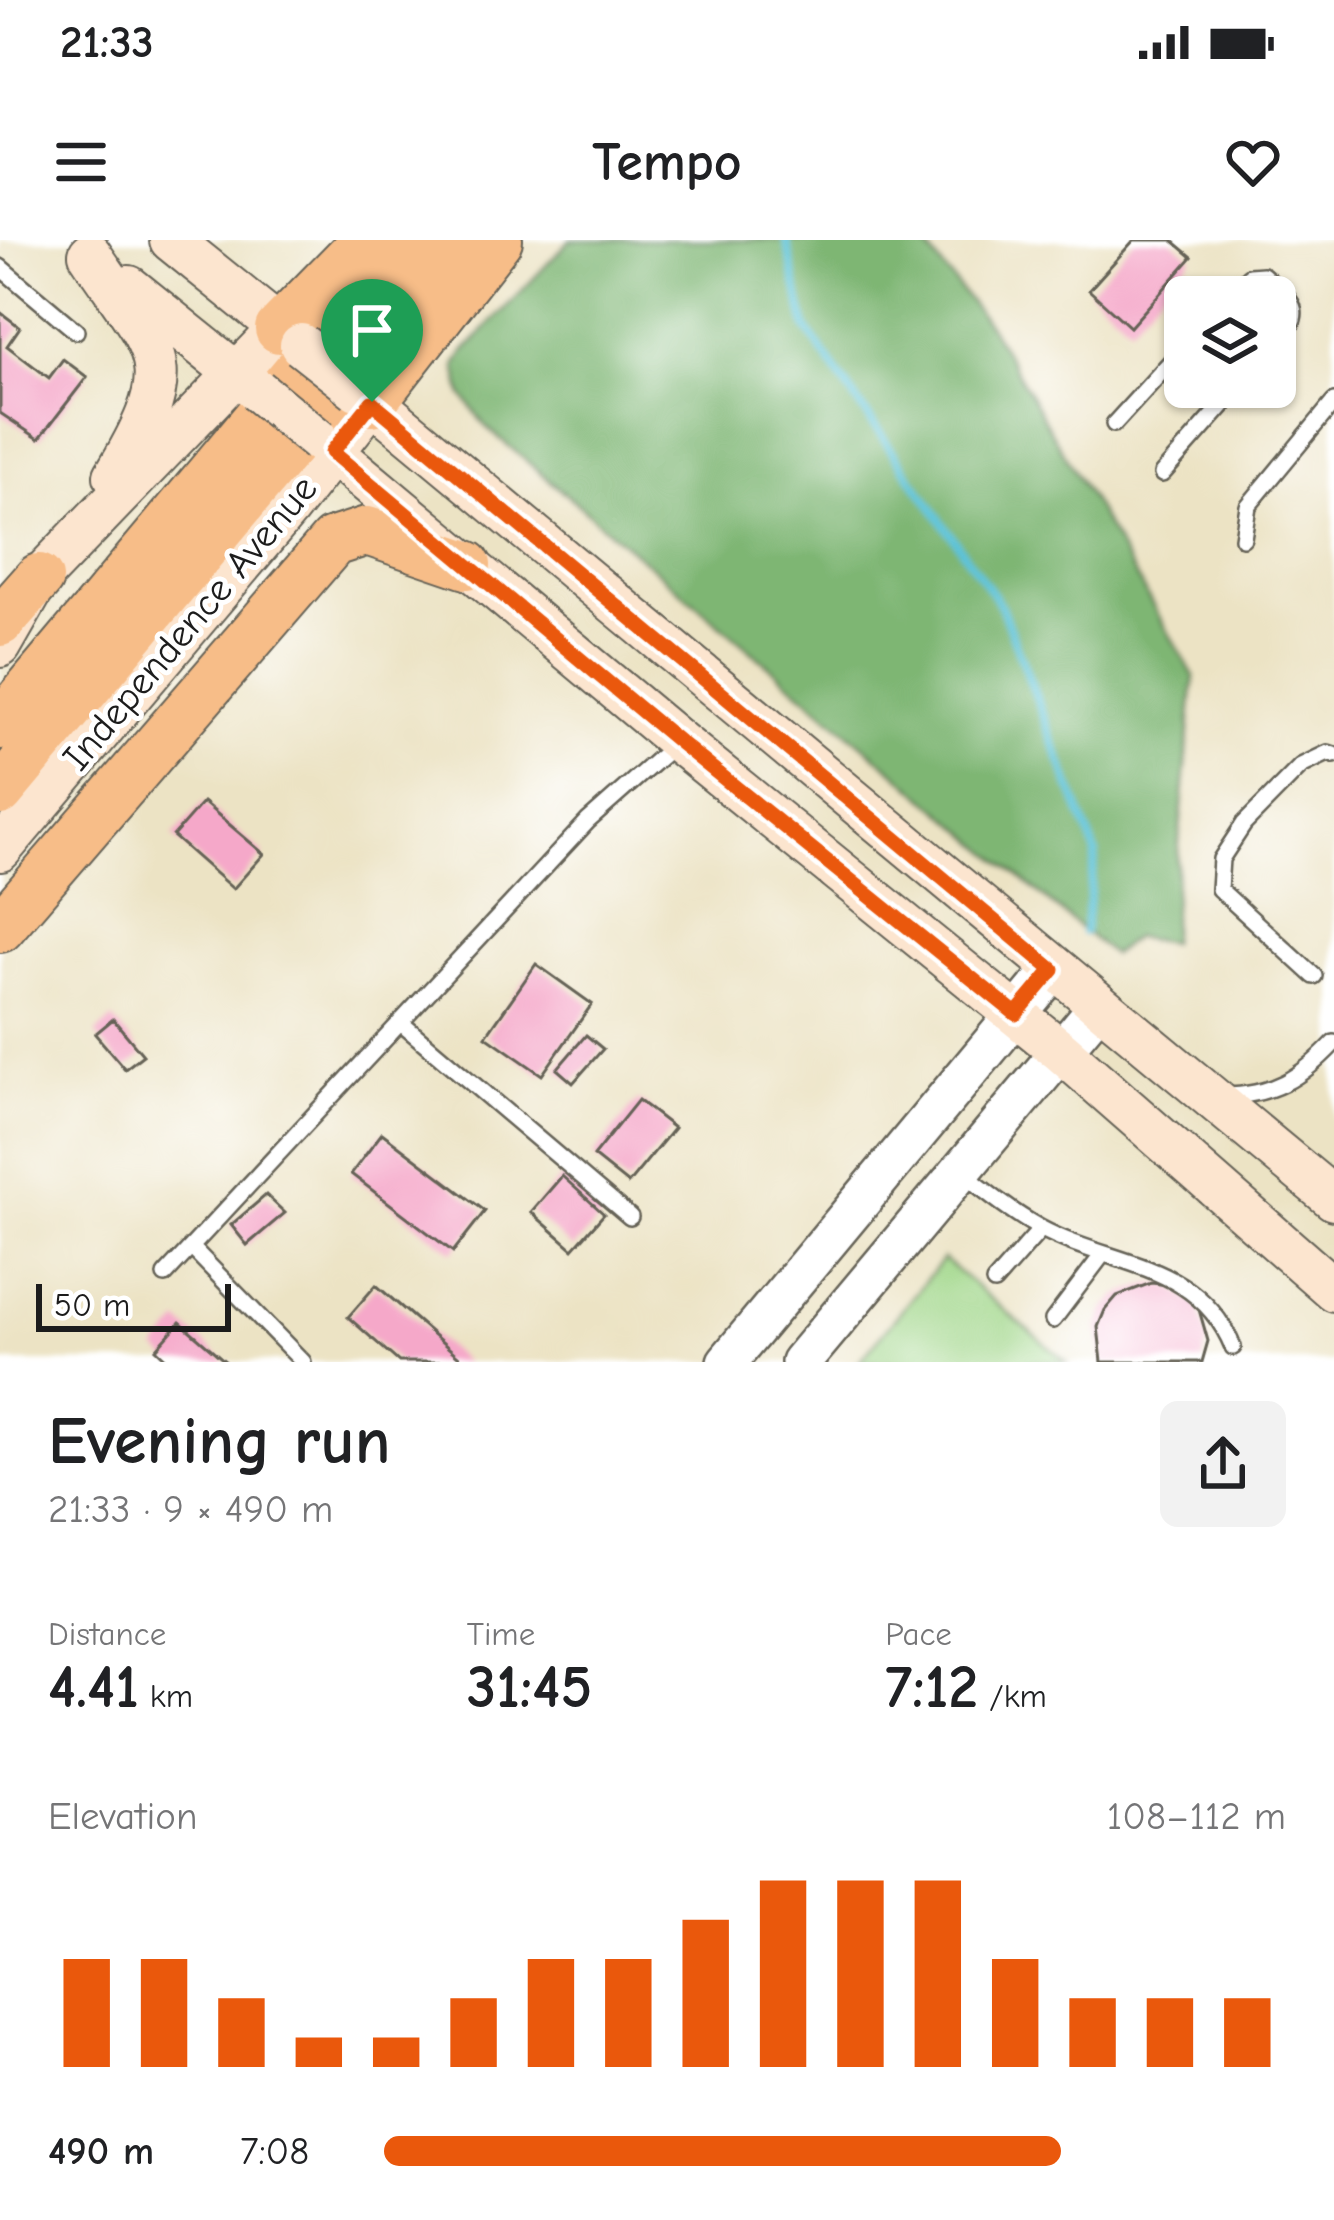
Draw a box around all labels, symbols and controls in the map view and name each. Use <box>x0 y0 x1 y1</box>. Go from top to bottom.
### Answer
text: 21:33 <box>60 16 154 68</box>
icon: menu <box>48 129 114 195</box>
icon: heart <box>1220 129 1286 195</box>
text: Tempo <box>592 131 742 194</box>
map controls <box>1164 276 1296 408</box>
button: layers <box>1164 276 1296 408</box>
pin <box>321 279 423 402</box>
icon: arrive <box>339 297 405 363</box>
street label: Independence Avenue <box>54 467 326 779</box>
scale bar <box>36 1278 231 1331</box>
text: 50 m <box>54 1286 130 1324</box>
button: share <box>1160 1401 1286 1527</box>
text: Evening run <box>48 1404 390 1480</box>
text: 21:33 · 9 × 490 m <box>48 1487 333 1532</box>
text: Distance <box>48 1615 166 1653</box>
text: Time <box>467 1615 535 1653</box>
text: Pace <box>885 1615 952 1653</box>
text: 4.41 <box>48 1653 139 1722</box>
text: 31:45 <box>467 1653 592 1722</box>
text: 7:12 <box>885 1653 978 1722</box>
text: km <box>139 1677 193 1715</box>
text: /km <box>978 1677 1047 1715</box>
text: Elevation <box>48 1794 197 1839</box>
text: 108–112 m <box>1107 1794 1286 1839</box>
text: 490 m <box>48 2129 154 2174</box>
text: 7:08 <box>240 2129 309 2174</box>

